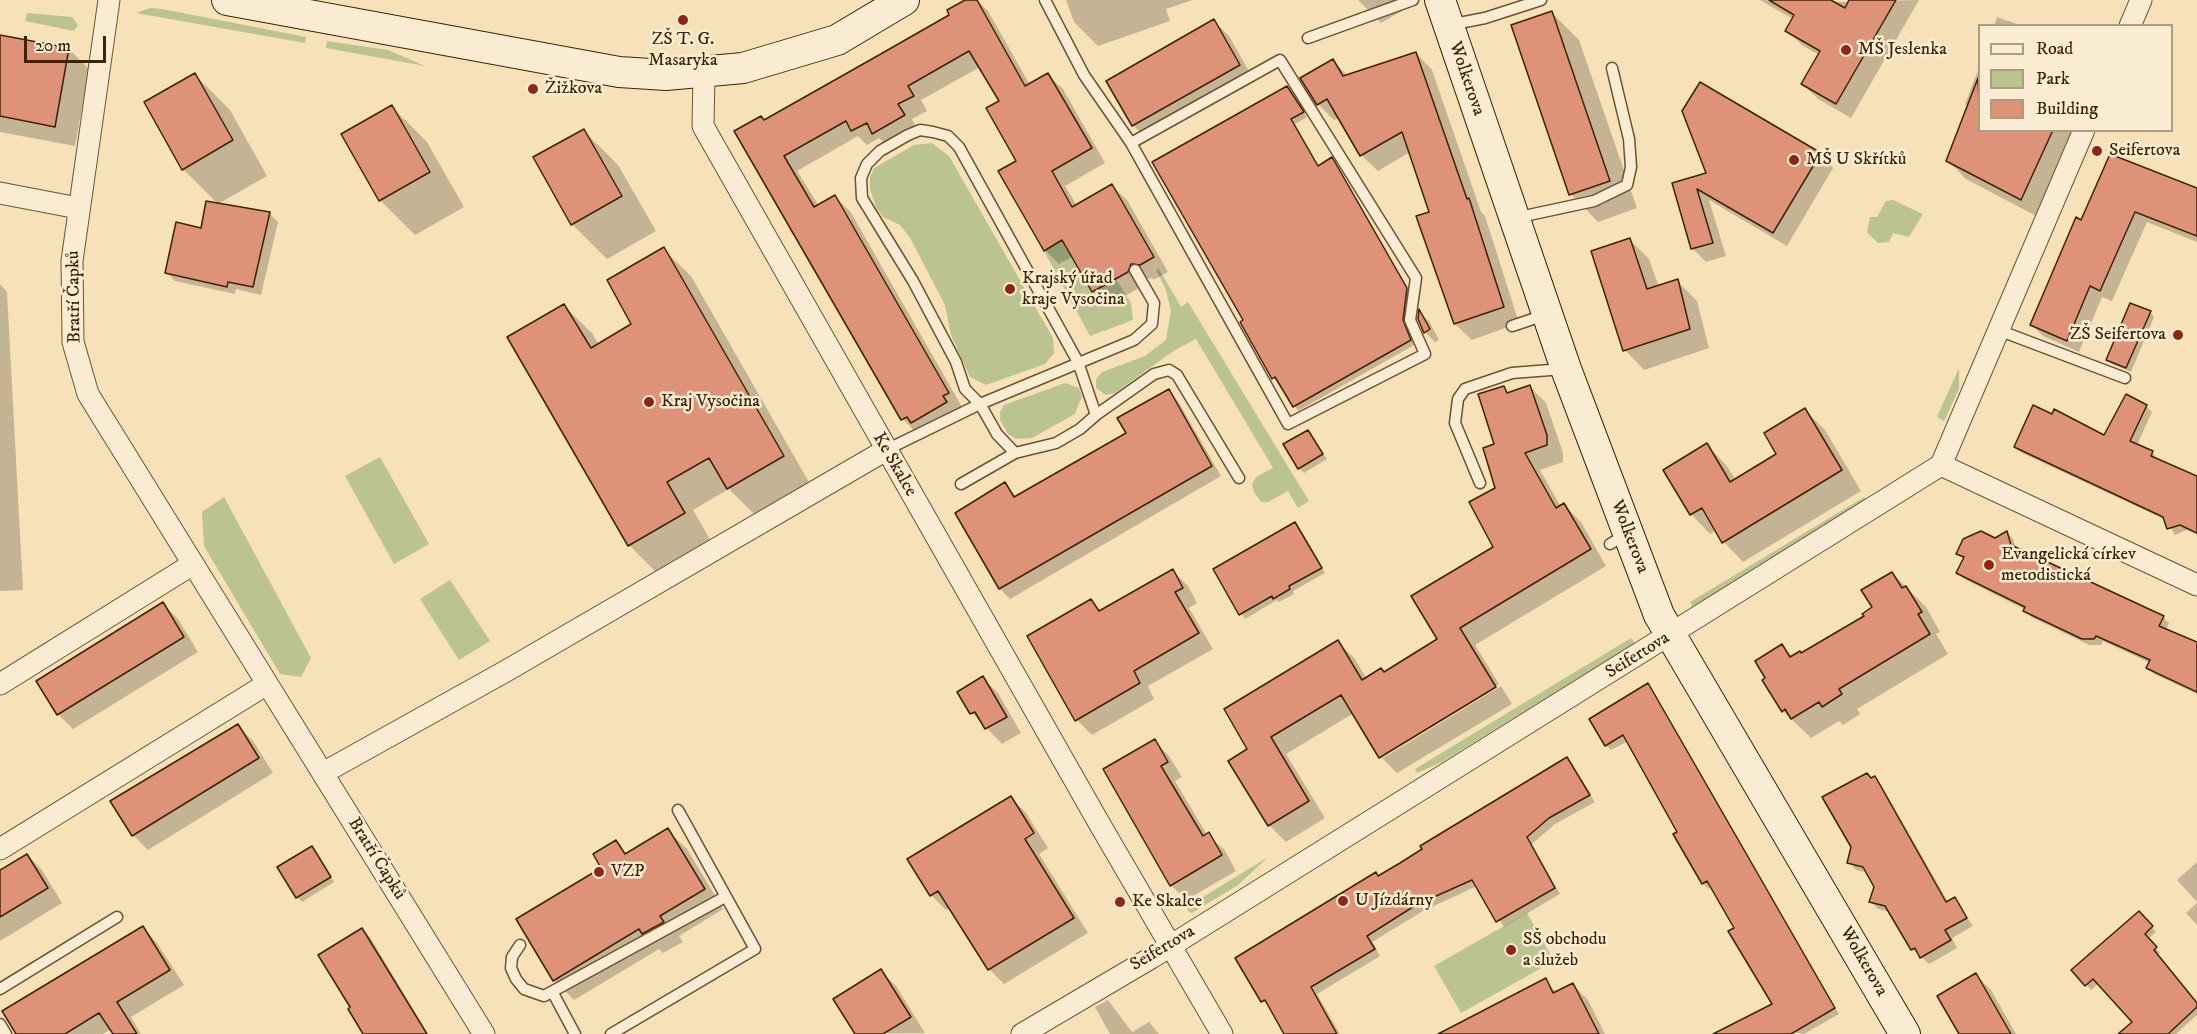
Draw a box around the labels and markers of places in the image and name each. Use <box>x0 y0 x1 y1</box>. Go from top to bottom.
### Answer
marker: ZŠ T. G. Masaryka <box>676 13 690 27</box>
place label: ZŠ T. G. Masaryka <box>648 29 718 72</box>
place label: MŠ Jeslenka <box>1858 39 1947 61</box>
marker: MŠ Jeslenka <box>1839 43 1853 57</box>
place label: Žižkova <box>545 78 602 100</box>
marker: Žižkova <box>526 82 540 96</box>
place label: Seifertova <box>2109 140 2180 162</box>
marker: Seifertova <box>2090 144 2104 158</box>
place label: MŠ U Skřítků <box>1806 149 1906 171</box>
marker: MŠ U Skřítků <box>1787 153 1801 167</box>
place label: Krajský úřad kraje Vysočina <box>1022 268 1125 310</box>
marker: Krajský úřad kraje Vysočina <box>1003 282 1017 296</box>
place label: ZŠ Seifertova <box>2070 324 2166 346</box>
marker: ZŠ Seifertova <box>2171 328 2185 342</box>
place label: Kraj Vysočina <box>661 391 760 413</box>
marker: Kraj Vysočina <box>642 395 656 409</box>
place label: Evangelická církev metodistická <box>2001 544 2136 586</box>
marker: Evangelická církev metodistická <box>1982 558 1996 572</box>
place label: VZP <box>611 861 644 883</box>
marker: VZP <box>592 865 606 879</box>
place label: U Jízdárny <box>1355 890 1433 912</box>
place label: Ke Skalce <box>1132 891 1202 913</box>
marker: U Jízdárny <box>1336 894 1350 908</box>
marker: Ke Skalce <box>1113 895 1127 909</box>
place label: SŠ obchodu a služeb <box>1523 929 1606 972</box>
marker: SŠ obchodu a služeb <box>1504 943 1518 957</box>

